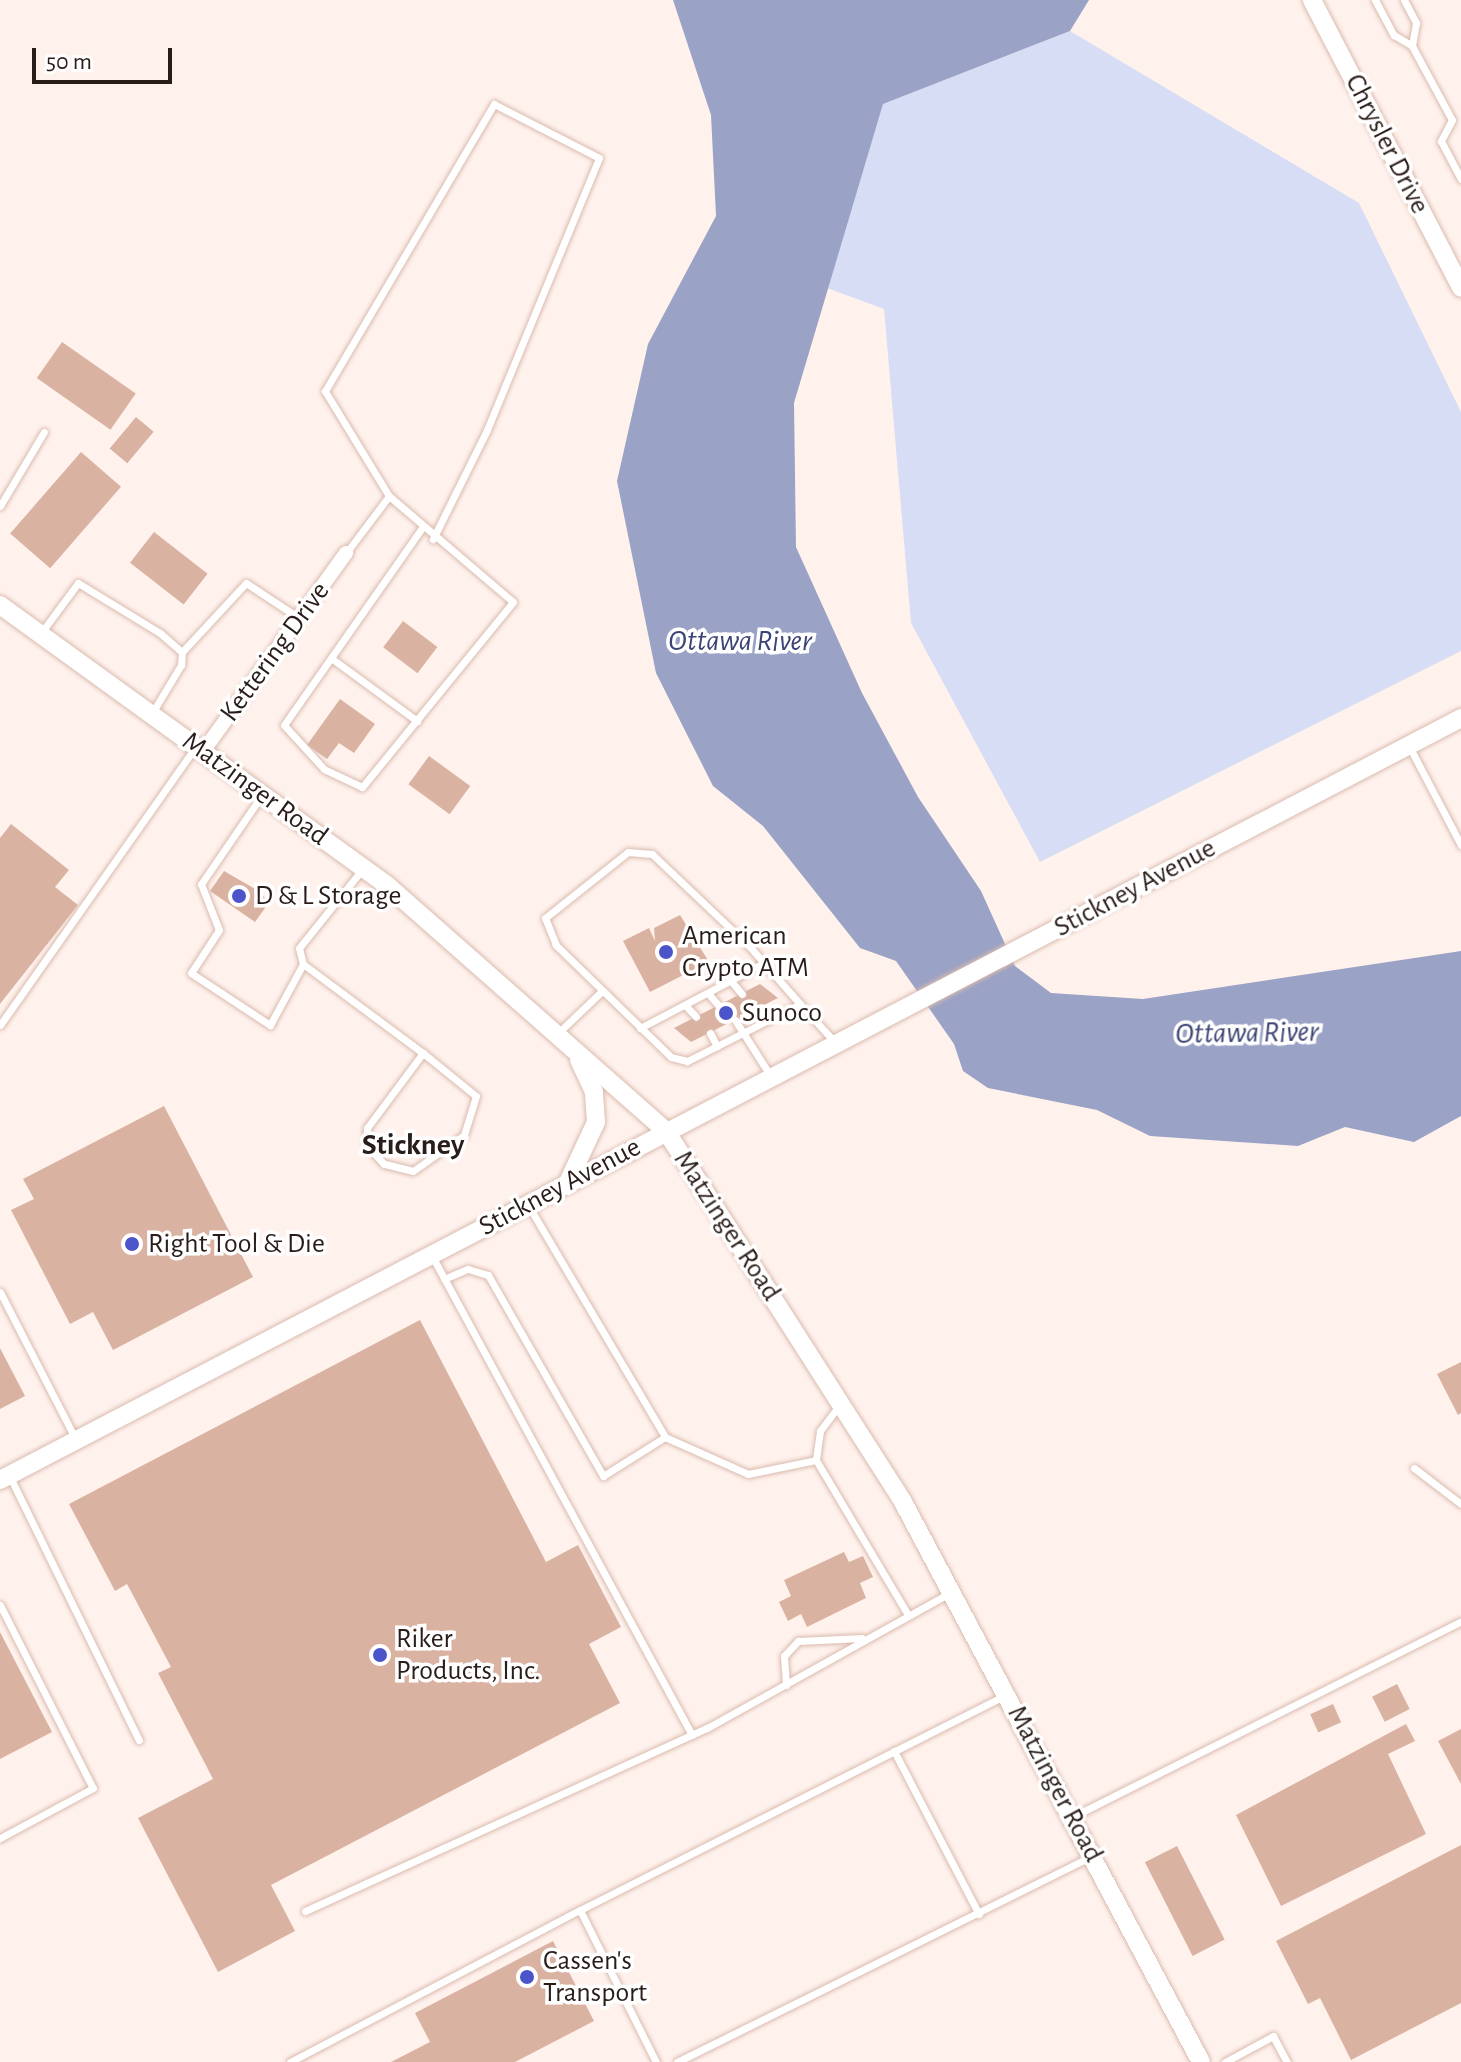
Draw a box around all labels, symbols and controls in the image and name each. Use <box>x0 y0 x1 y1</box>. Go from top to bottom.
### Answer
scale bar <box>36 32 176 82</box>
text: 50 m <box>46 50 92 74</box>
street label: Chrysler Drive <box>1337 69 1437 219</box>
street label: Kettering Drive <box>213 575 337 729</box>
water label: Ottawa River <box>668 623 812 659</box>
street label: Matzinger Road <box>175 725 335 853</box>
street label: Stickney Avenue <box>1049 831 1221 945</box>
place label: D & L Storage <box>255 879 401 913</box>
marker: D & L Storage <box>230 887 248 905</box>
place label: American Crypto ATM <box>682 919 809 985</box>
marker: American Crypto ATM <box>657 943 675 961</box>
place label: Sunoco <box>742 996 822 1030</box>
marker: Sunoco <box>717 1004 735 1022</box>
water label: Ottawa River <box>1175 1014 1319 1052</box>
district label: Stickney <box>362 1127 464 1163</box>
street label: Stickney Avenue <box>474 1130 646 1244</box>
street label: Matzinger Road <box>666 1145 788 1307</box>
place label: Right Tool & Die <box>148 1227 325 1261</box>
marker: Right Tool & Die <box>123 1235 141 1253</box>
place label: Riker Products, Inc. <box>396 1622 540 1688</box>
marker: Riker Products, Inc. <box>371 1646 389 1664</box>
street label: Matzinger Road <box>1000 1700 1110 1868</box>
place label: Cassen's Transport <box>543 1944 647 2010</box>
marker: Cassen's Transport <box>518 1968 536 1986</box>

